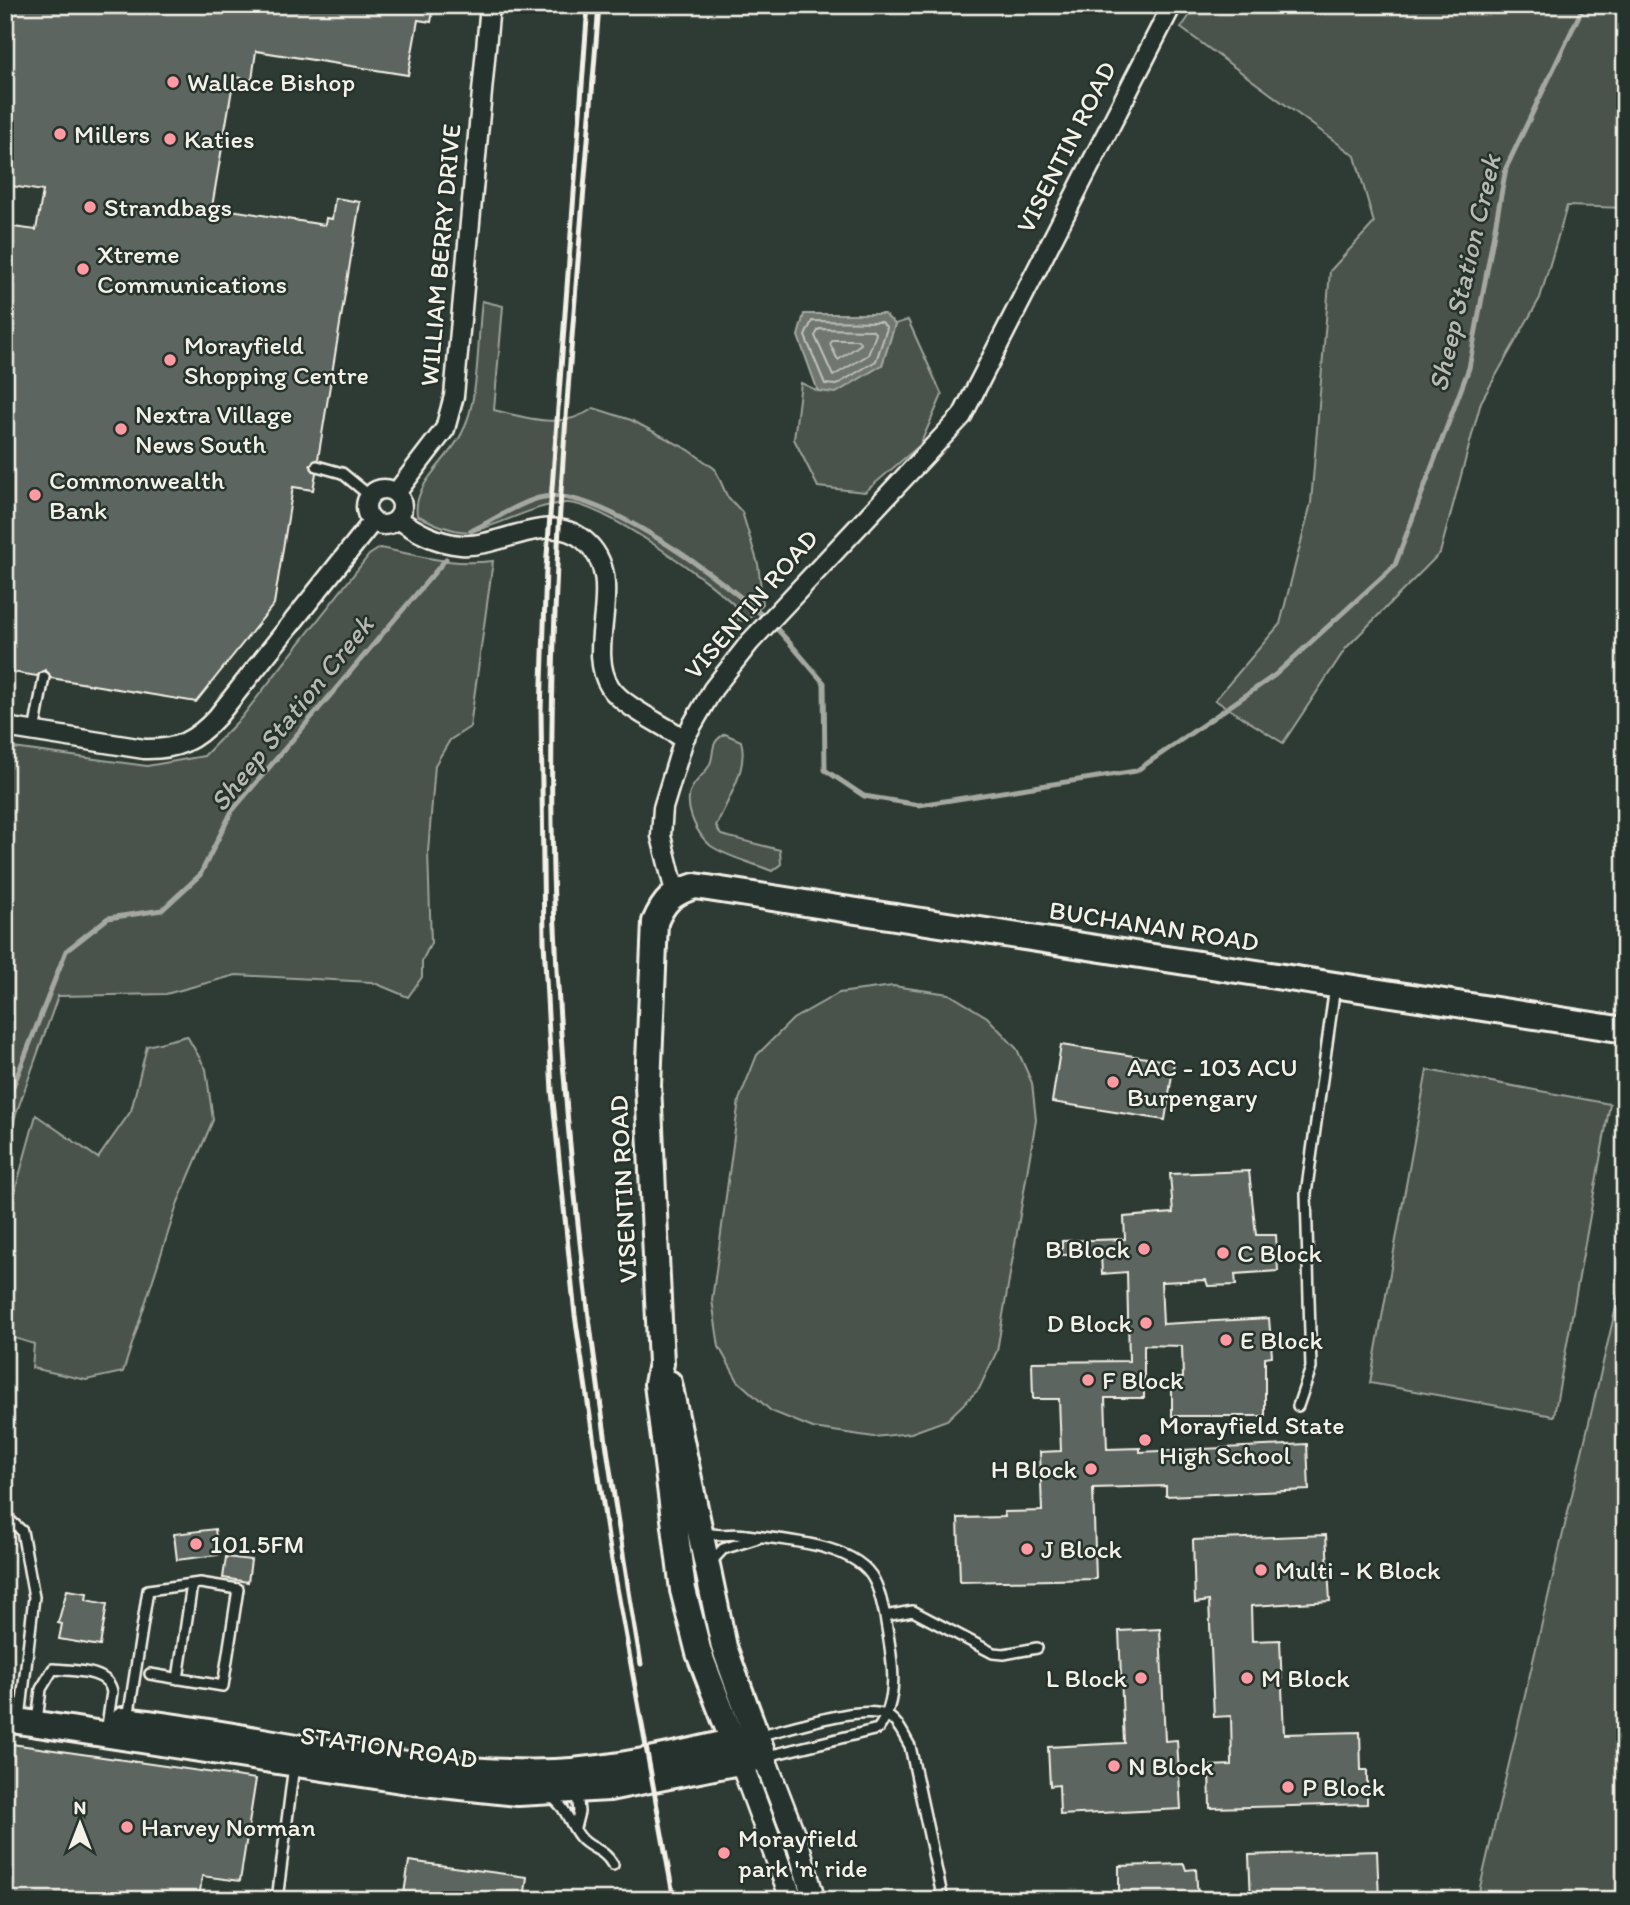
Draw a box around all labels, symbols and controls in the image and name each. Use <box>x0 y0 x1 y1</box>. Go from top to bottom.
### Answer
street label: VISENTIN ROAD <box>1009 56 1123 238</box>
place label: Wallace Bishop <box>187 66 355 98</box>
marker: Wallace Bishop <box>165 74 181 90</box>
place label: Millers <box>74 118 150 150</box>
street label: WILLIAM BERRY DRIVE <box>413 122 467 388</box>
place label: Katies <box>184 123 255 155</box>
marker: Millers <box>52 126 68 142</box>
marker: Katies <box>162 131 178 147</box>
water label: Sheep Station Creek <box>1420 150 1508 395</box>
place label: Strandbags <box>104 191 232 223</box>
marker: Strandbags <box>82 199 98 215</box>
place label: Xtreme Communications <box>97 238 287 300</box>
marker: Xtreme Communications <box>75 261 91 277</box>
place label: Morayfield Shopping Centre <box>184 329 369 391</box>
marker: Morayfield Shopping Centre <box>162 352 178 368</box>
place label: Nextra Village News South <box>135 398 292 460</box>
marker: Nextra Village News South <box>113 421 129 437</box>
place label: Commonwealth Bank <box>49 464 225 526</box>
marker: Commonwealth Bank <box>27 487 43 503</box>
street label: VISENTIN ROAD <box>677 523 825 685</box>
water label: Sheep Station Creek <box>202 607 381 818</box>
street label: BUCHANAN ROAD <box>1047 894 1261 958</box>
place label: AAC - 103 ACU Burpengary <box>1127 1051 1298 1113</box>
marker: AAC - 103 ACU Burpengary <box>1105 1074 1121 1090</box>
street label: VISENTIN ROAD <box>602 1094 644 1284</box>
place label: B Block <box>1045 1233 1131 1265</box>
place label: C Block <box>1237 1237 1323 1269</box>
marker: B Block <box>1136 1241 1152 1257</box>
marker: C Block <box>1215 1245 1231 1261</box>
place label: D Block <box>1047 1307 1133 1339</box>
marker: D Block <box>1138 1315 1154 1331</box>
place label: E Block <box>1240 1324 1323 1356</box>
marker: E Block <box>1218 1332 1234 1348</box>
place label: F Block <box>1102 1364 1184 1396</box>
marker: F Block <box>1080 1372 1096 1388</box>
place label: Morayfield State High School <box>1159 1409 1345 1471</box>
marker: Morayfield State High School <box>1137 1432 1153 1448</box>
place label: H Block <box>991 1453 1078 1485</box>
marker: H Block <box>1083 1461 1099 1477</box>
place label: 101.5FM <box>210 1528 305 1560</box>
place label: J Block <box>1041 1533 1123 1565</box>
marker: 101.5FM <box>188 1536 204 1552</box>
marker: J Block <box>1019 1541 1035 1557</box>
place label: Multi - K Block <box>1275 1554 1441 1586</box>
marker: Multi - K Block <box>1253 1562 1269 1578</box>
place label: L Block <box>1046 1662 1128 1694</box>
place label: M Block <box>1261 1662 1350 1694</box>
marker: L Block <box>1133 1670 1149 1686</box>
marker: M Block <box>1239 1670 1255 1686</box>
street label: STATION ROAD <box>299 1719 479 1775</box>
place label: N Block <box>1128 1750 1214 1782</box>
marker: N Block <box>1106 1758 1122 1774</box>
place label: P Block <box>1302 1771 1386 1803</box>
marker: P Block <box>1280 1779 1296 1795</box>
north arrow <box>46 1790 116 1860</box>
text: N <box>74 1796 86 1819</box>
place label: Harvey Norman <box>141 1811 316 1843</box>
marker: Harvey Norman <box>119 1819 135 1835</box>
place label: Morayfield park 'n' ride <box>738 1822 868 1884</box>
marker: Morayfield park 'n' ride <box>716 1845 732 1861</box>

